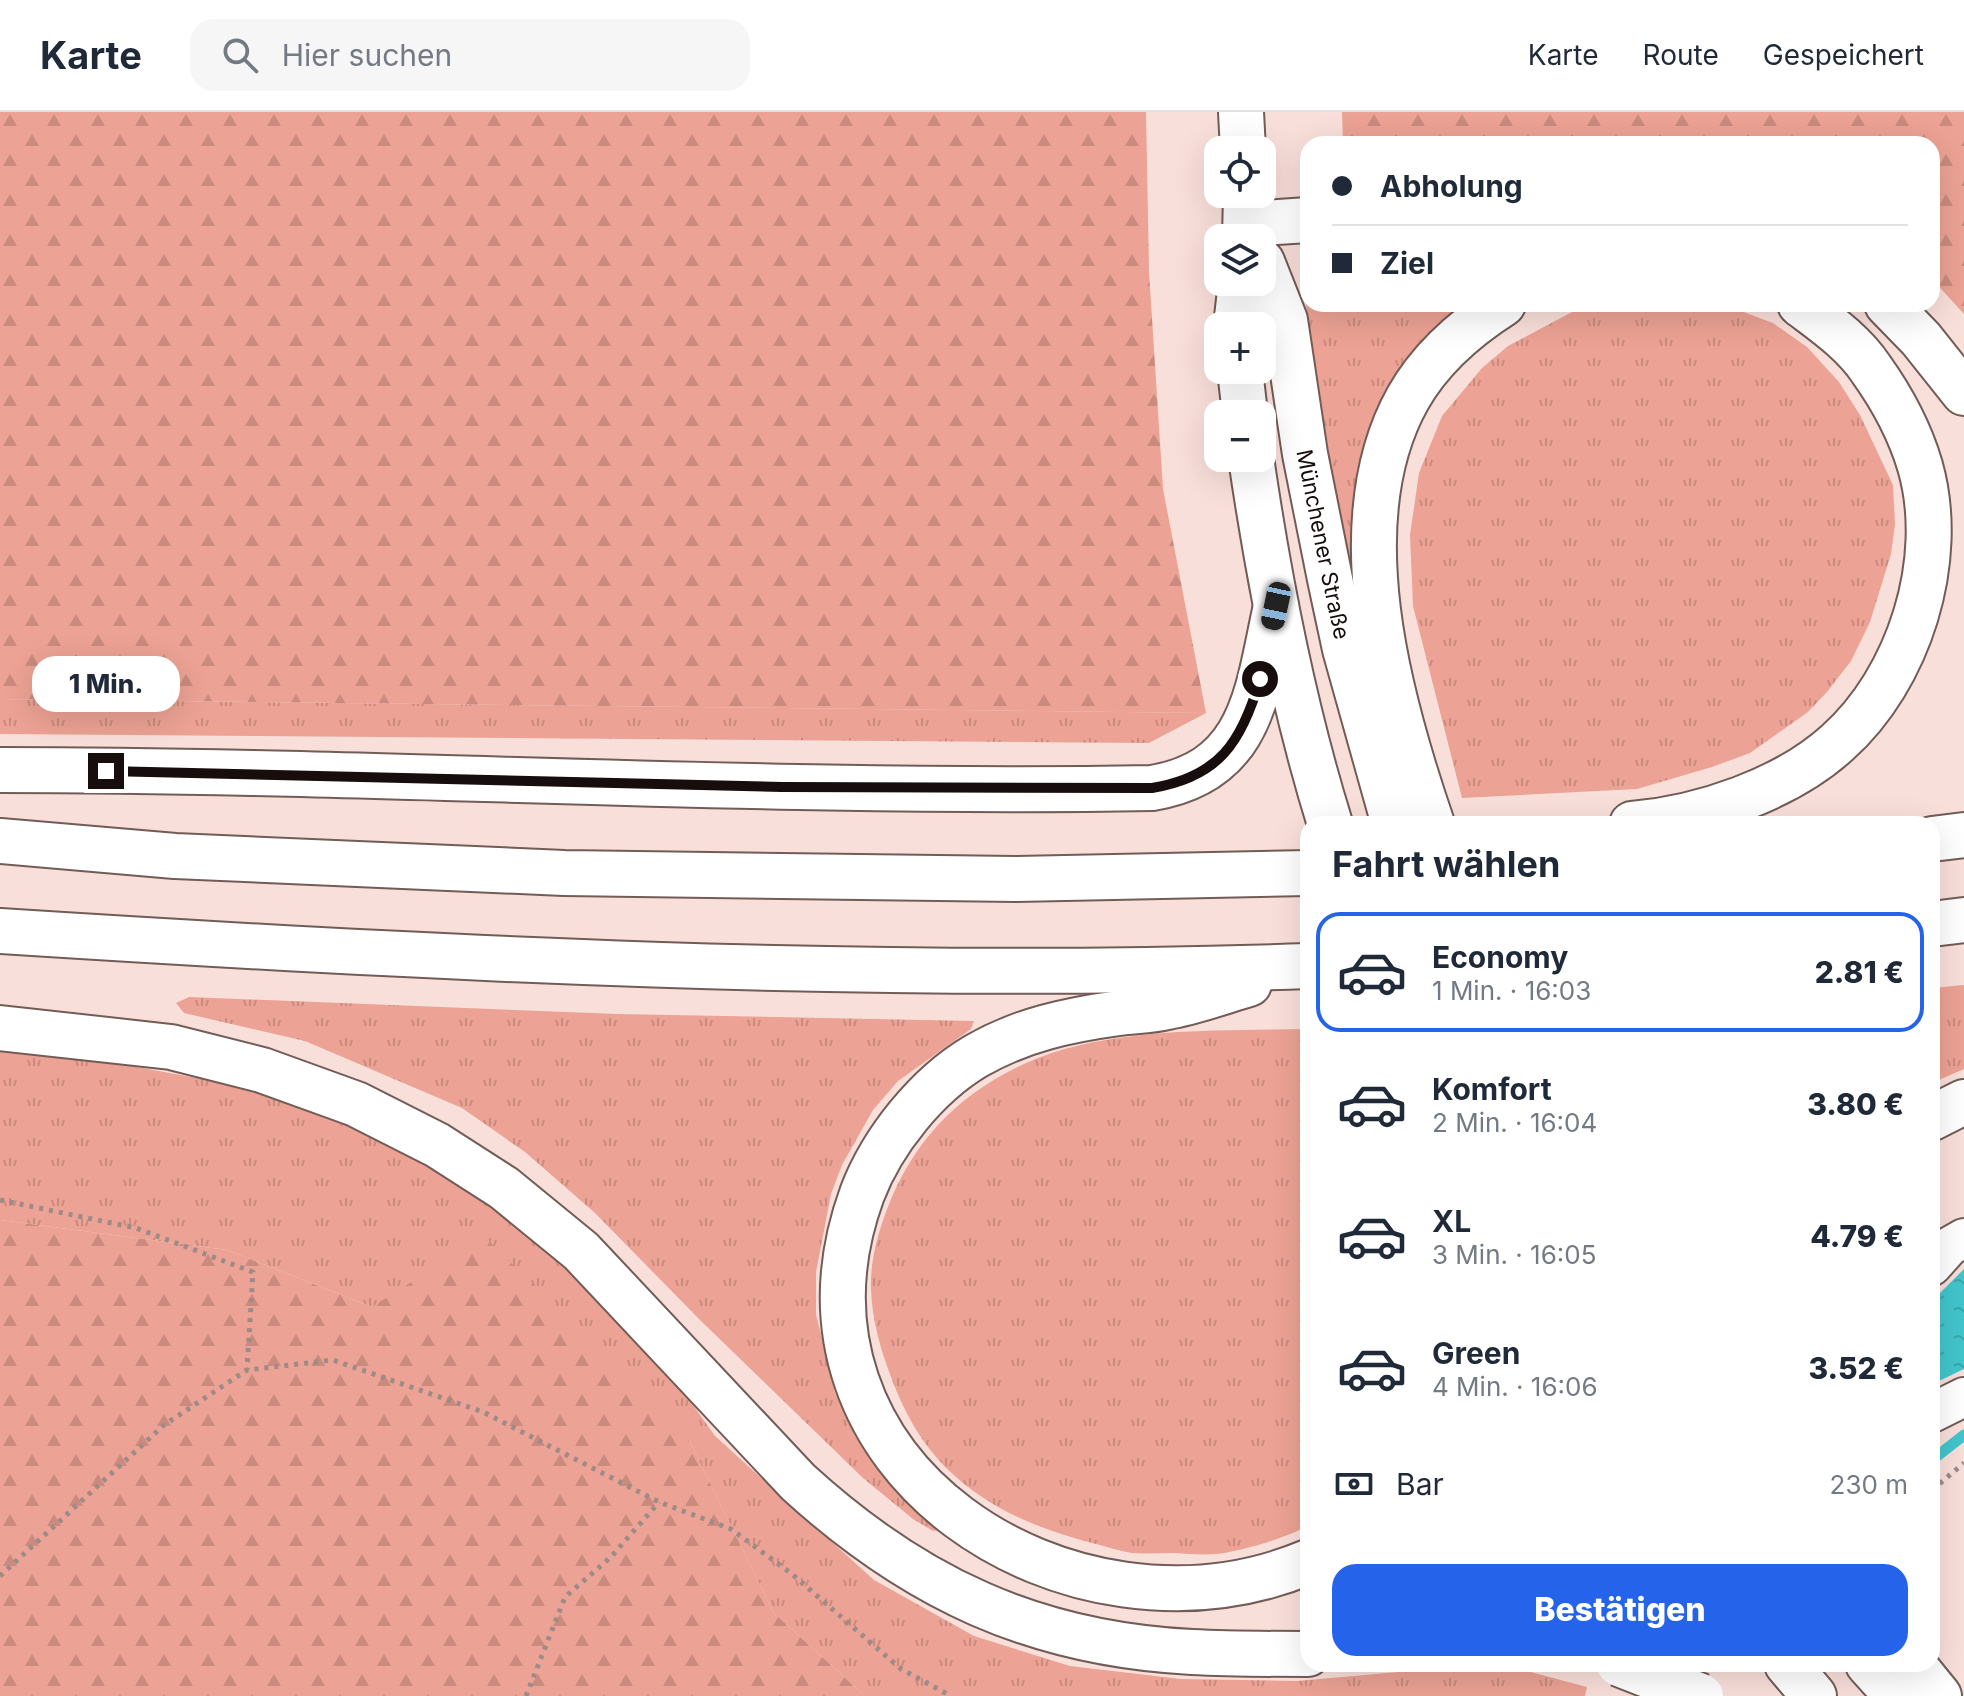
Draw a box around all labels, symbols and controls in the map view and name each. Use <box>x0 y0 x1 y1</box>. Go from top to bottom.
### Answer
search box <box>190 19 750 91</box>
text: Karte <box>40 32 142 78</box>
icon: search <box>218 33 262 77</box>
text: Hier suchen <box>282 37 452 73</box>
text: Karte <box>1528 38 1599 72</box>
text: Route <box>1643 38 1719 72</box>
text: Gespeichert <box>1763 38 1924 72</box>
map controls <box>1204 136 1276 472</box>
button: locate <box>1204 136 1276 208</box>
text: Abholung <box>1380 168 1523 204</box>
button: layers <box>1204 224 1276 296</box>
text: Ziel <box>1380 245 1434 281</box>
button: + <box>1204 312 1276 384</box>
button: − <box>1204 400 1276 472</box>
street label: Münchener Straße <box>1291 447 1356 642</box>
car <box>1259 580 1293 632</box>
callout: 1 Min. <box>32 655 180 711</box>
route start <box>1242 661 1278 697</box>
text: 1 Min. <box>69 668 143 699</box>
route end <box>88 753 124 789</box>
text: Fahrt wählen <box>1332 842 1560 886</box>
icon: car <box>1336 936 1408 1008</box>
text: Economy <box>1432 939 1568 975</box>
text: 2.81 € <box>1815 954 1904 990</box>
text: 1 Min. · 16:03 <box>1432 975 1591 1006</box>
icon: car <box>1336 1068 1408 1140</box>
text: Komfort <box>1432 1071 1552 1107</box>
text: 3.80 € <box>1807 1086 1904 1122</box>
text: 2 Min. · 16:04 <box>1432 1107 1597 1138</box>
icon: car <box>1336 1200 1408 1272</box>
text: XL <box>1432 1203 1471 1239</box>
text: 4.79 € <box>1810 1218 1904 1254</box>
text: 3 Min. · 16:05 <box>1432 1239 1597 1270</box>
icon: car <box>1336 1332 1408 1404</box>
text: Green <box>1432 1335 1520 1371</box>
text: 3.52 € <box>1808 1350 1904 1386</box>
text: 4 Min. · 16:06 <box>1432 1371 1598 1402</box>
icon: cash <box>1332 1462 1376 1506</box>
text: Bar <box>1396 1466 1444 1502</box>
text: 230 m <box>1830 1469 1908 1500</box>
button: Bestätigen <box>1332 1564 1908 1656</box>

